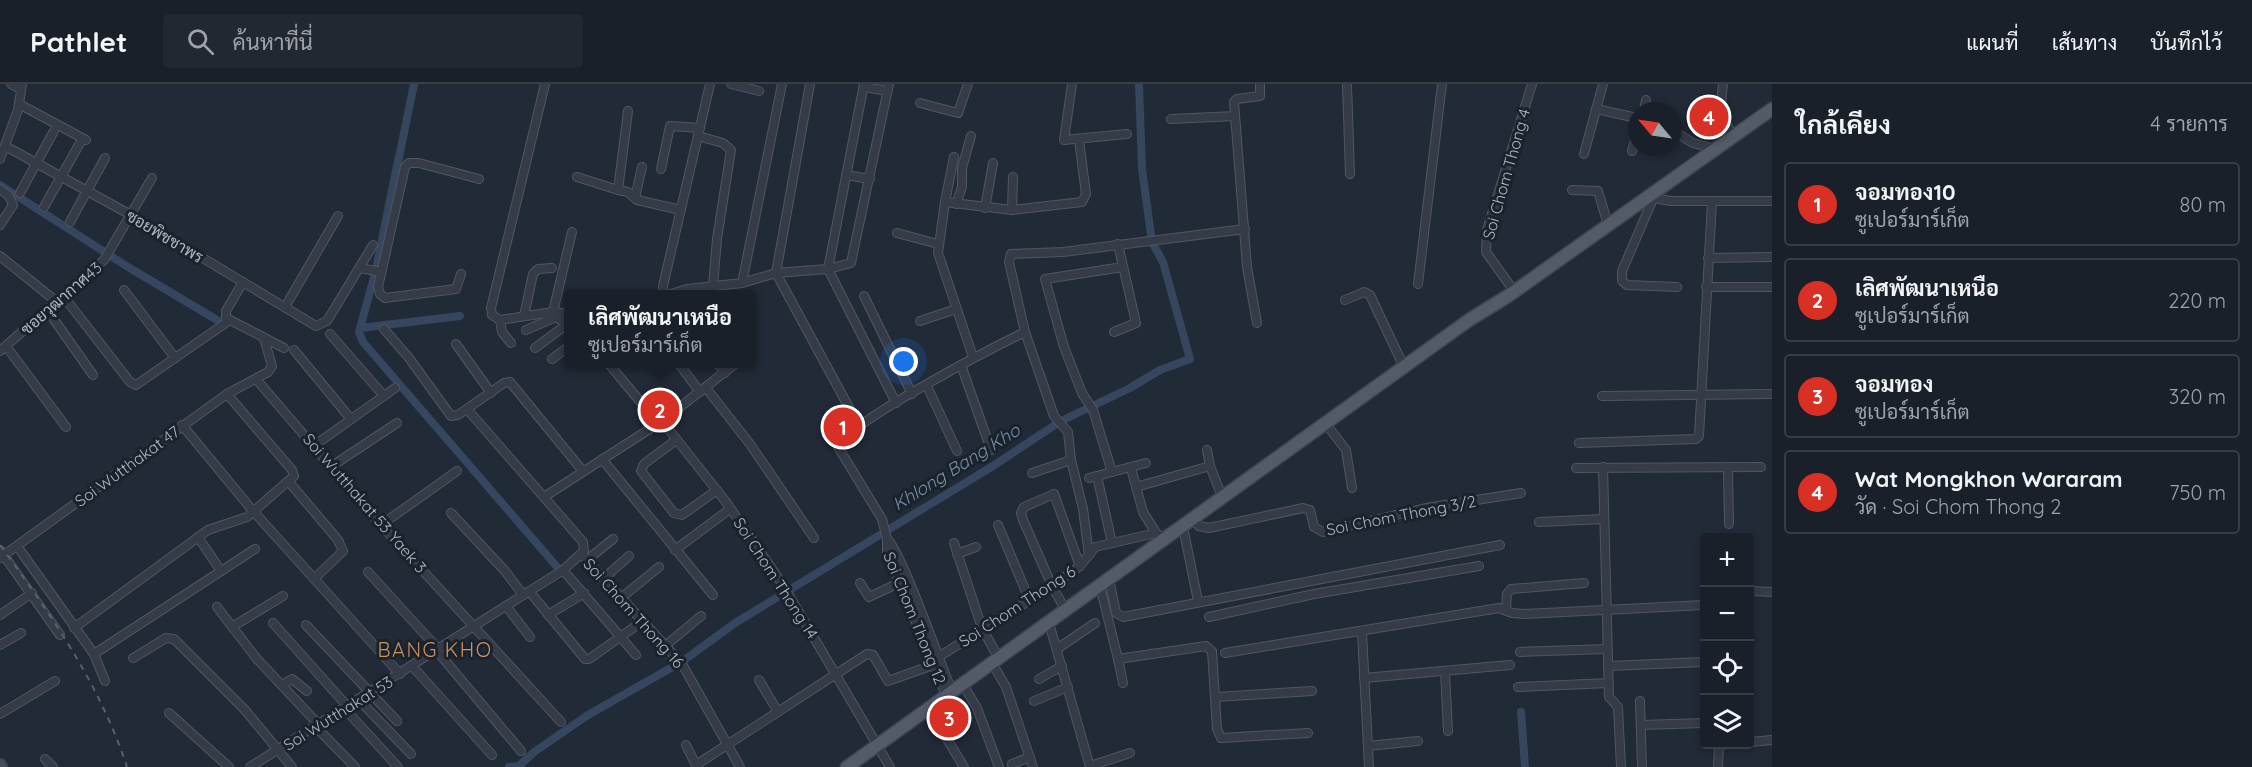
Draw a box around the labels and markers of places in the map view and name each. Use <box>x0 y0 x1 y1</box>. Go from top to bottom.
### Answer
pin: 4 <box>1690 94 1728 140</box>
pin: 2 <box>640 388 680 432</box>
pin: 1 <box>824 404 862 450</box>
pin: 3 <box>930 696 968 740</box>

